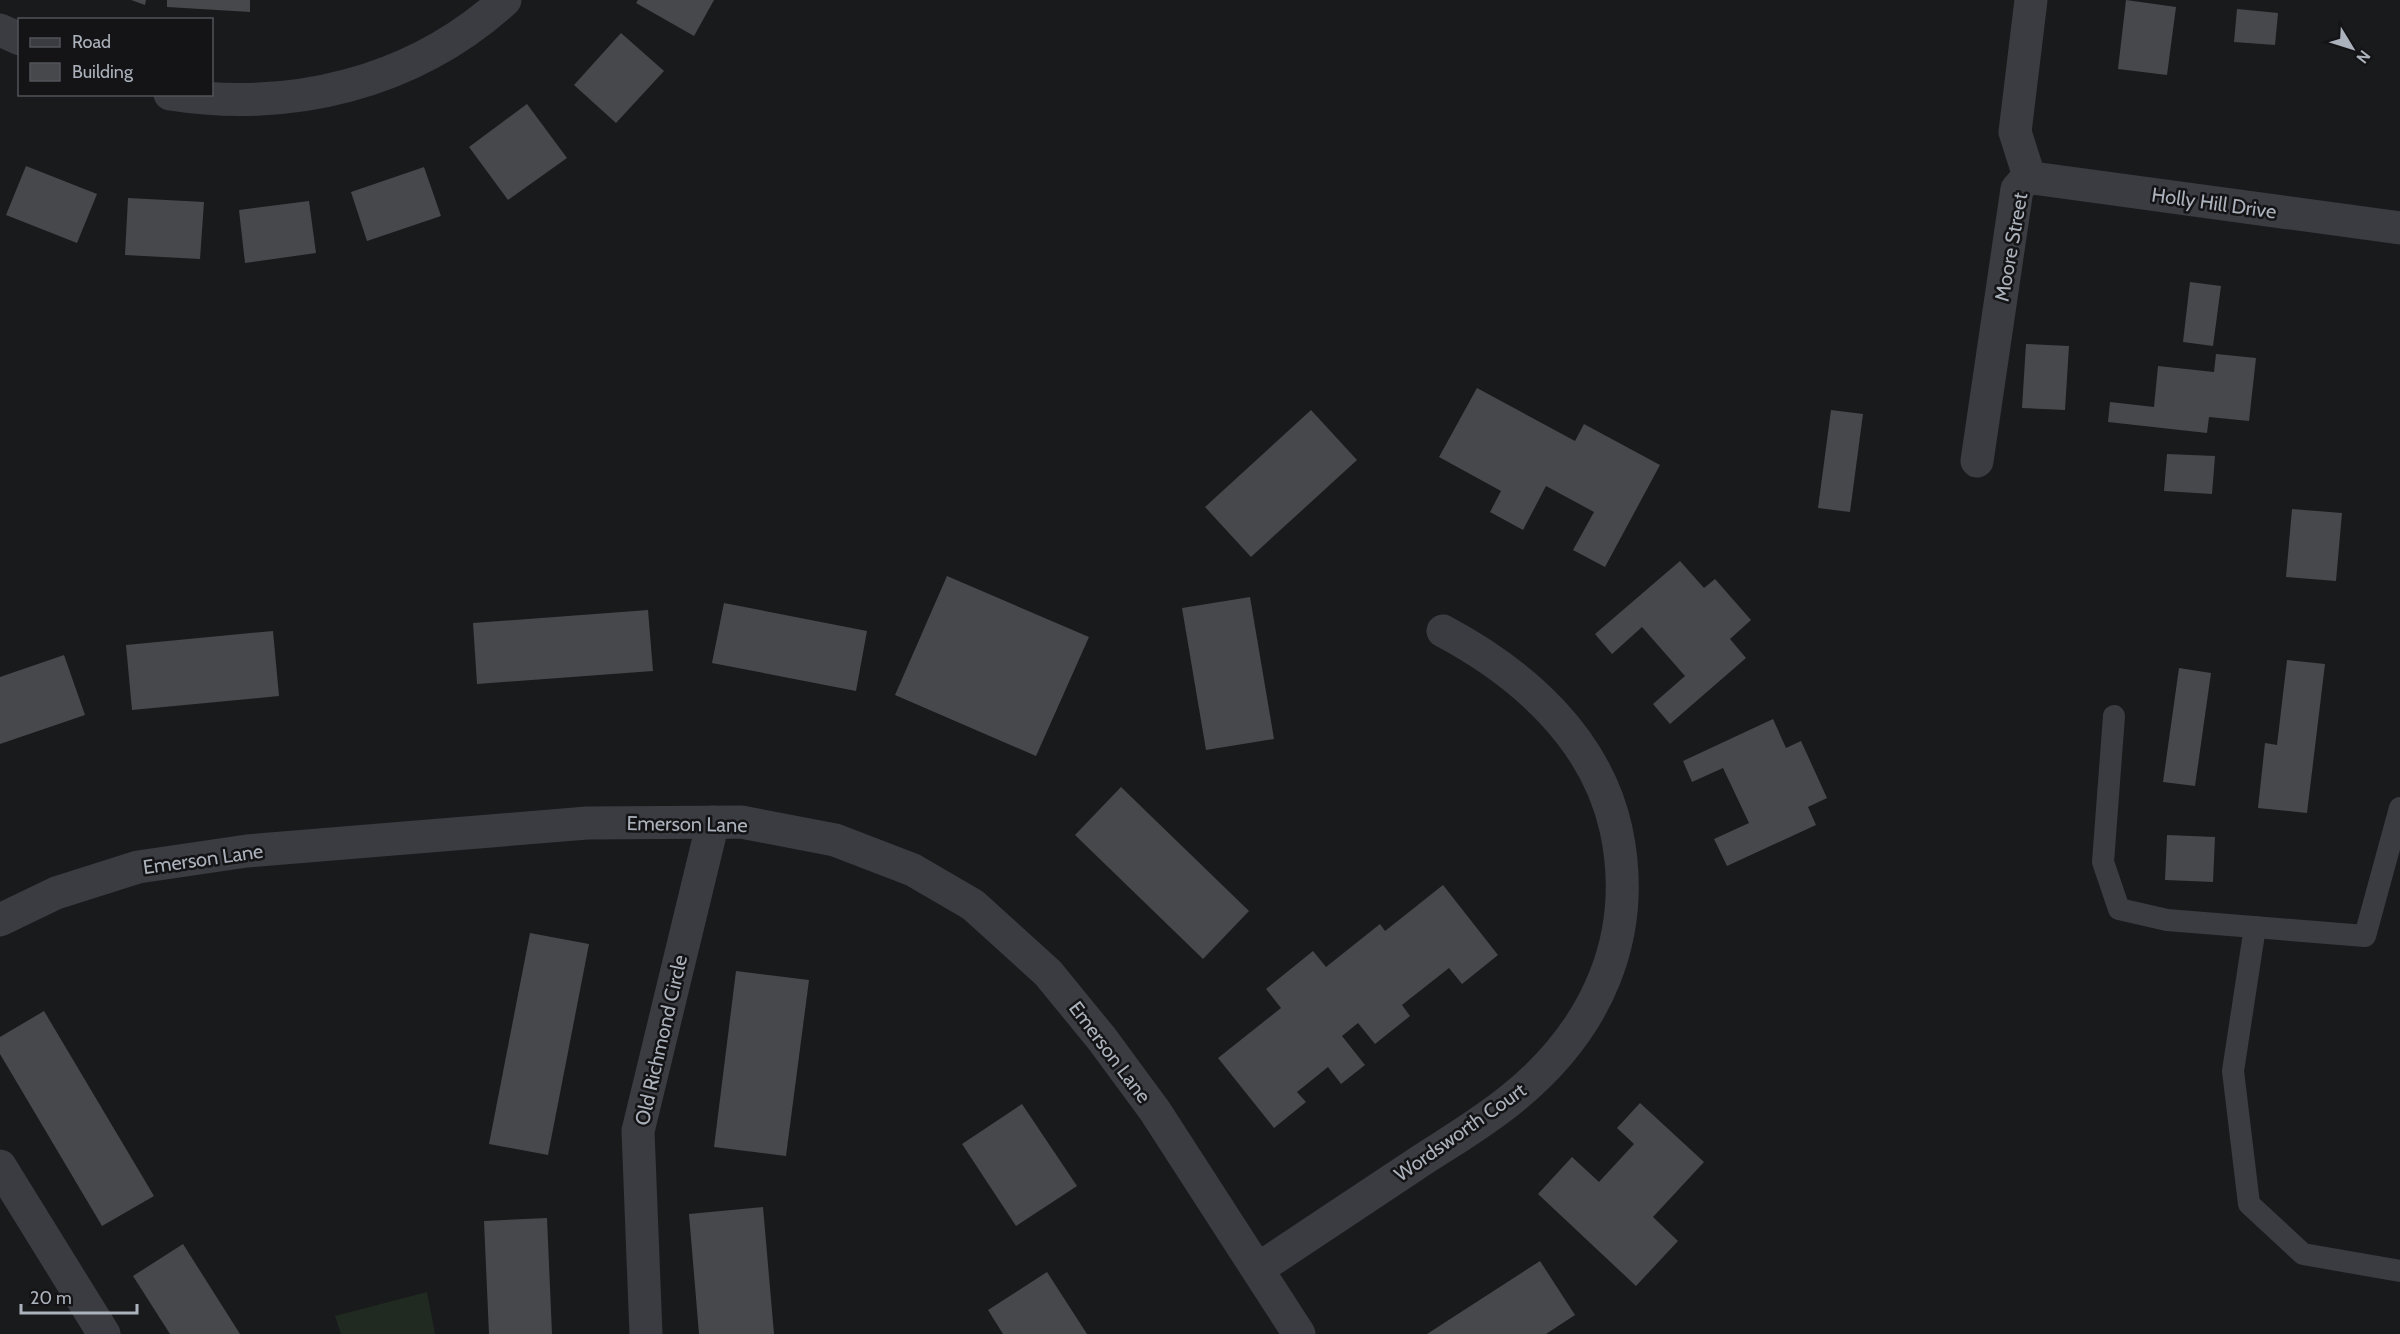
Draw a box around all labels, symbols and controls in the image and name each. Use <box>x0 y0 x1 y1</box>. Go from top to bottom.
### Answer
legend <box>18 18 213 96</box>
north arrow <box>2322 18 2382 78</box>
text: Road <box>72 31 111 53</box>
text: N <box>2352 47 2374 67</box>
text: Building <box>72 61 134 83</box>
street label: Holly Hill Drive <box>2150 182 2278 224</box>
street label: Moore Street <box>1990 190 2032 303</box>
street label: Emerson Lane <box>626 811 748 837</box>
street label: Emerson Lane <box>141 839 265 879</box>
street label: Old Richmond Circle <box>630 952 692 1128</box>
street label: Emerson Lane <box>1064 996 1156 1108</box>
street label: Wordsworth Court <box>1390 1078 1531 1186</box>
scale bar <box>21 1277 136 1315</box>
text: 20 m <box>30 1287 72 1309</box>

